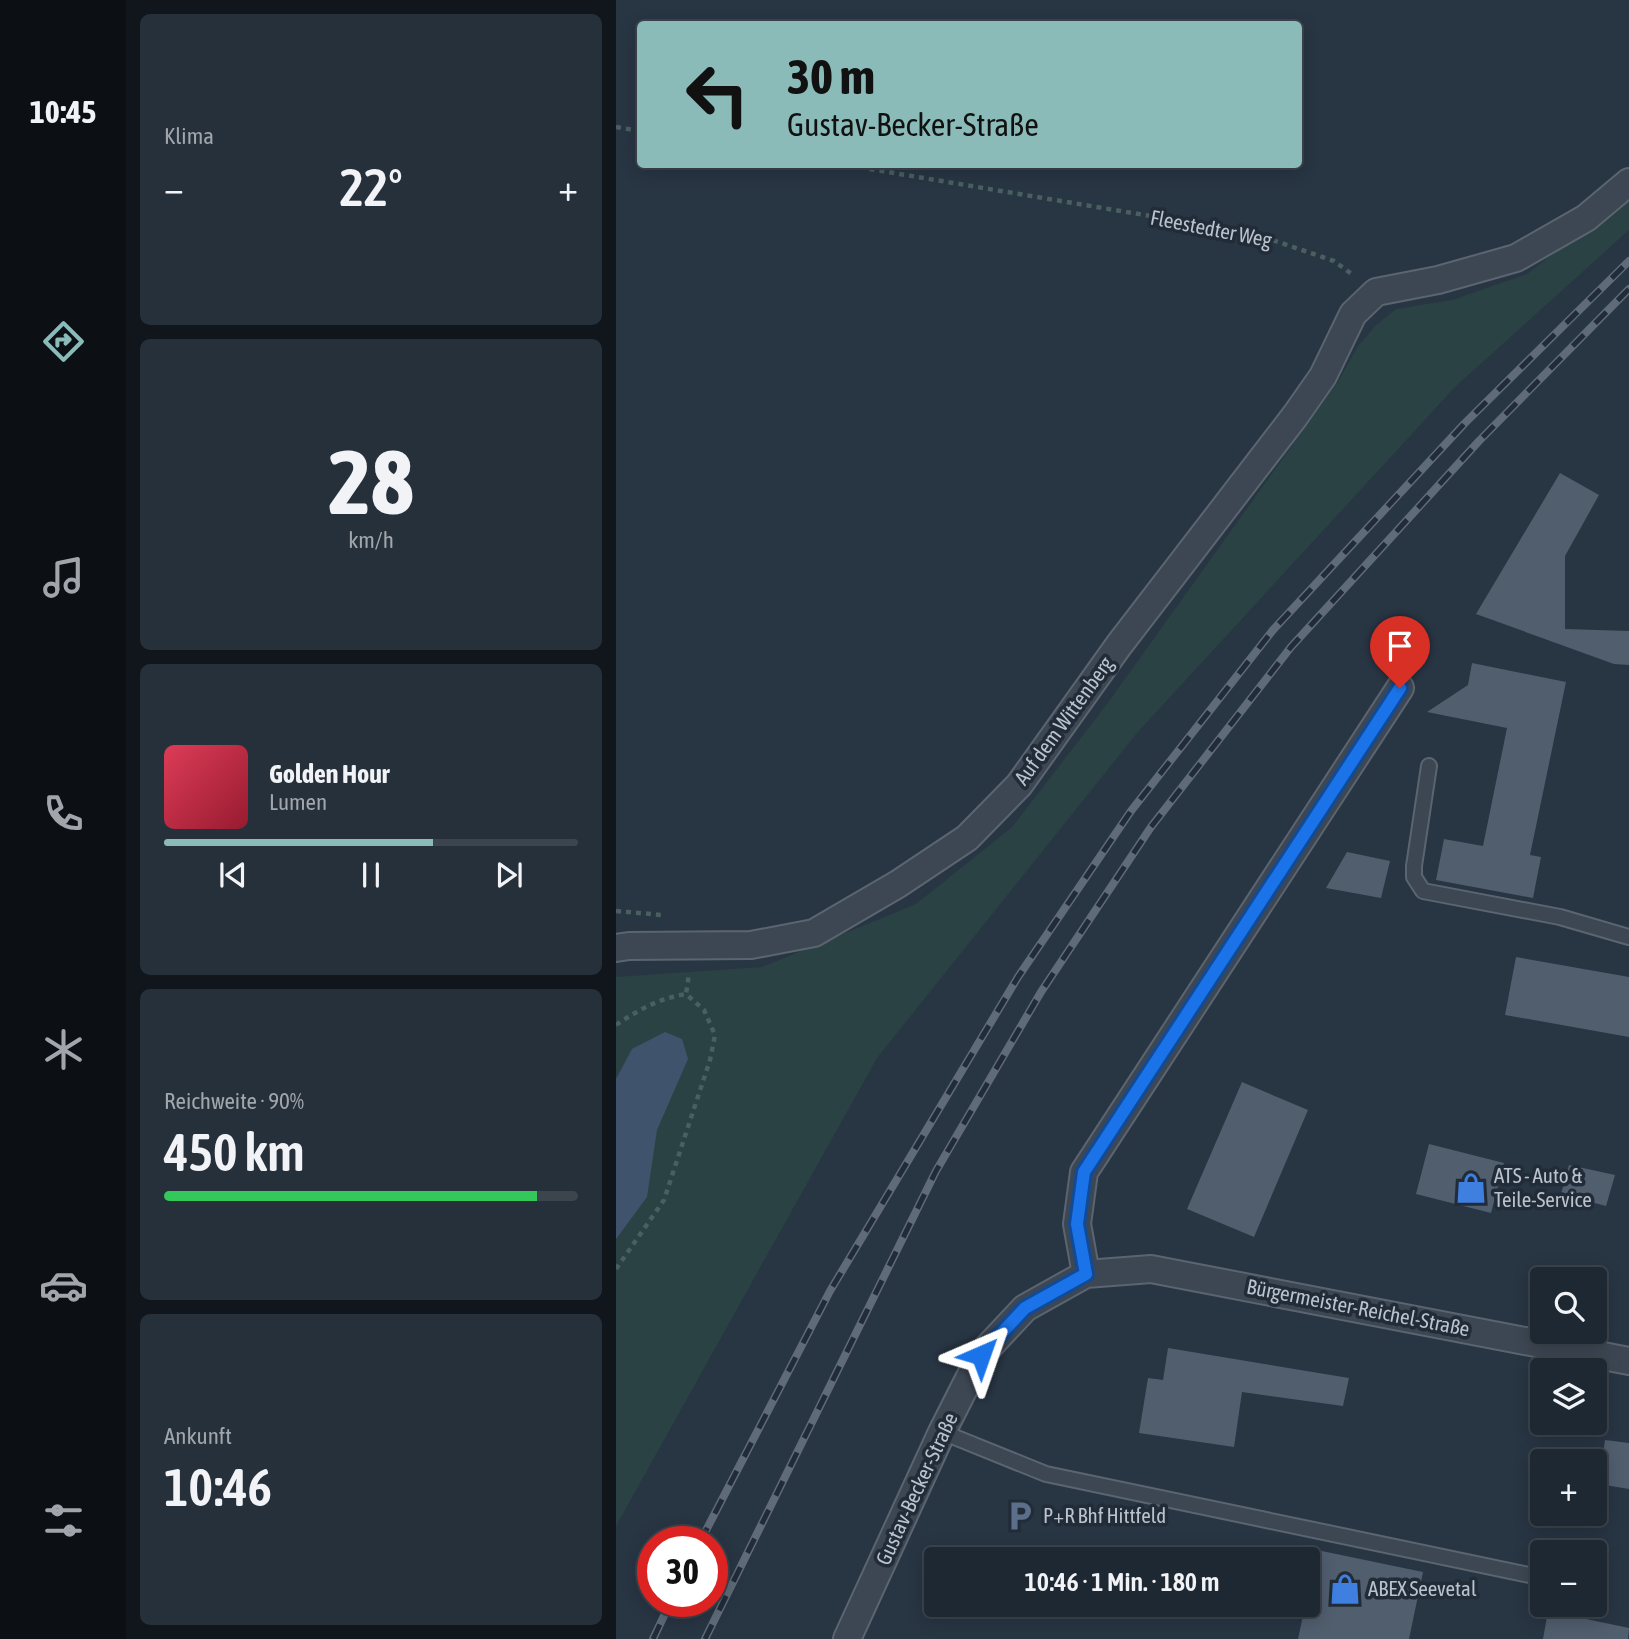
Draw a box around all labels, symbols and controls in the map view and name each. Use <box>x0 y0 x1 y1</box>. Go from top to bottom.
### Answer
text: 30 m <box>787 48 875 104</box>
icon: left <box>672 49 763 140</box>
text: 10:45 <box>30 93 96 130</box>
text: Gustav-Becker-Straße <box>787 106 1039 143</box>
text: Klima <box>164 123 214 149</box>
text: 22° <box>339 157 403 217</box>
text: − <box>164 166 184 209</box>
text: + <box>558 166 578 209</box>
street label: Fleestedter Weg <box>1149 205 1274 252</box>
icon: directions <box>39 317 88 366</box>
text: 28 <box>328 429 414 533</box>
text: km/h <box>348 527 394 553</box>
icon: music <box>39 553 88 602</box>
pin <box>1370 616 1430 688</box>
icon: arrive <box>1381 627 1419 665</box>
street label: Auf dem Wittenberg <box>1009 652 1118 789</box>
text: Golden Hour <box>269 759 389 789</box>
icon: phone <box>39 789 88 838</box>
text: Lumen <box>269 789 327 815</box>
icon: previous <box>214 856 252 894</box>
icon: pause <box>352 856 390 894</box>
icon: next <box>490 856 528 894</box>
icon: climate <box>39 1025 88 1074</box>
text: Reichweite · 90% <box>164 1088 304 1114</box>
text: 450 km <box>164 1122 305 1182</box>
place label: ATS - Auto & Teile-Service <box>1494 1163 1592 1211</box>
shop icon: ATS - Auto & Teile-Service <box>1454 1171 1488 1205</box>
icon: car <box>39 1261 88 1310</box>
map controls <box>1530 1267 1607 1617</box>
button: search <box>1530 1267 1607 1344</box>
street label: Bürgermeister-Reichel-Straße <box>1245 1274 1472 1340</box>
position arrow <box>944 1318 1018 1392</box>
button: layers <box>1530 1358 1607 1435</box>
street label: Gustav-Becker-Straße <box>870 1409 962 1568</box>
text: Ankunft <box>164 1423 232 1449</box>
button: + <box>1530 1449 1607 1526</box>
text: 10:46 <box>164 1457 272 1517</box>
icon: filters <box>39 1496 88 1545</box>
parking icon: P+R Bhf Hittfeld <box>1003 1499 1037 1533</box>
place label: P+R Bhf Hittfeld <box>1043 1503 1166 1527</box>
speed limit sign: 30 <box>637 1526 728 1617</box>
button: − <box>1530 1540 1607 1617</box>
text: 10:46 · 1 Min. · 180 m <box>1025 1567 1219 1597</box>
shop icon: ABEX Seevetal <box>1328 1572 1362 1606</box>
place label: ABEX Seevetal <box>1368 1576 1477 1600</box>

